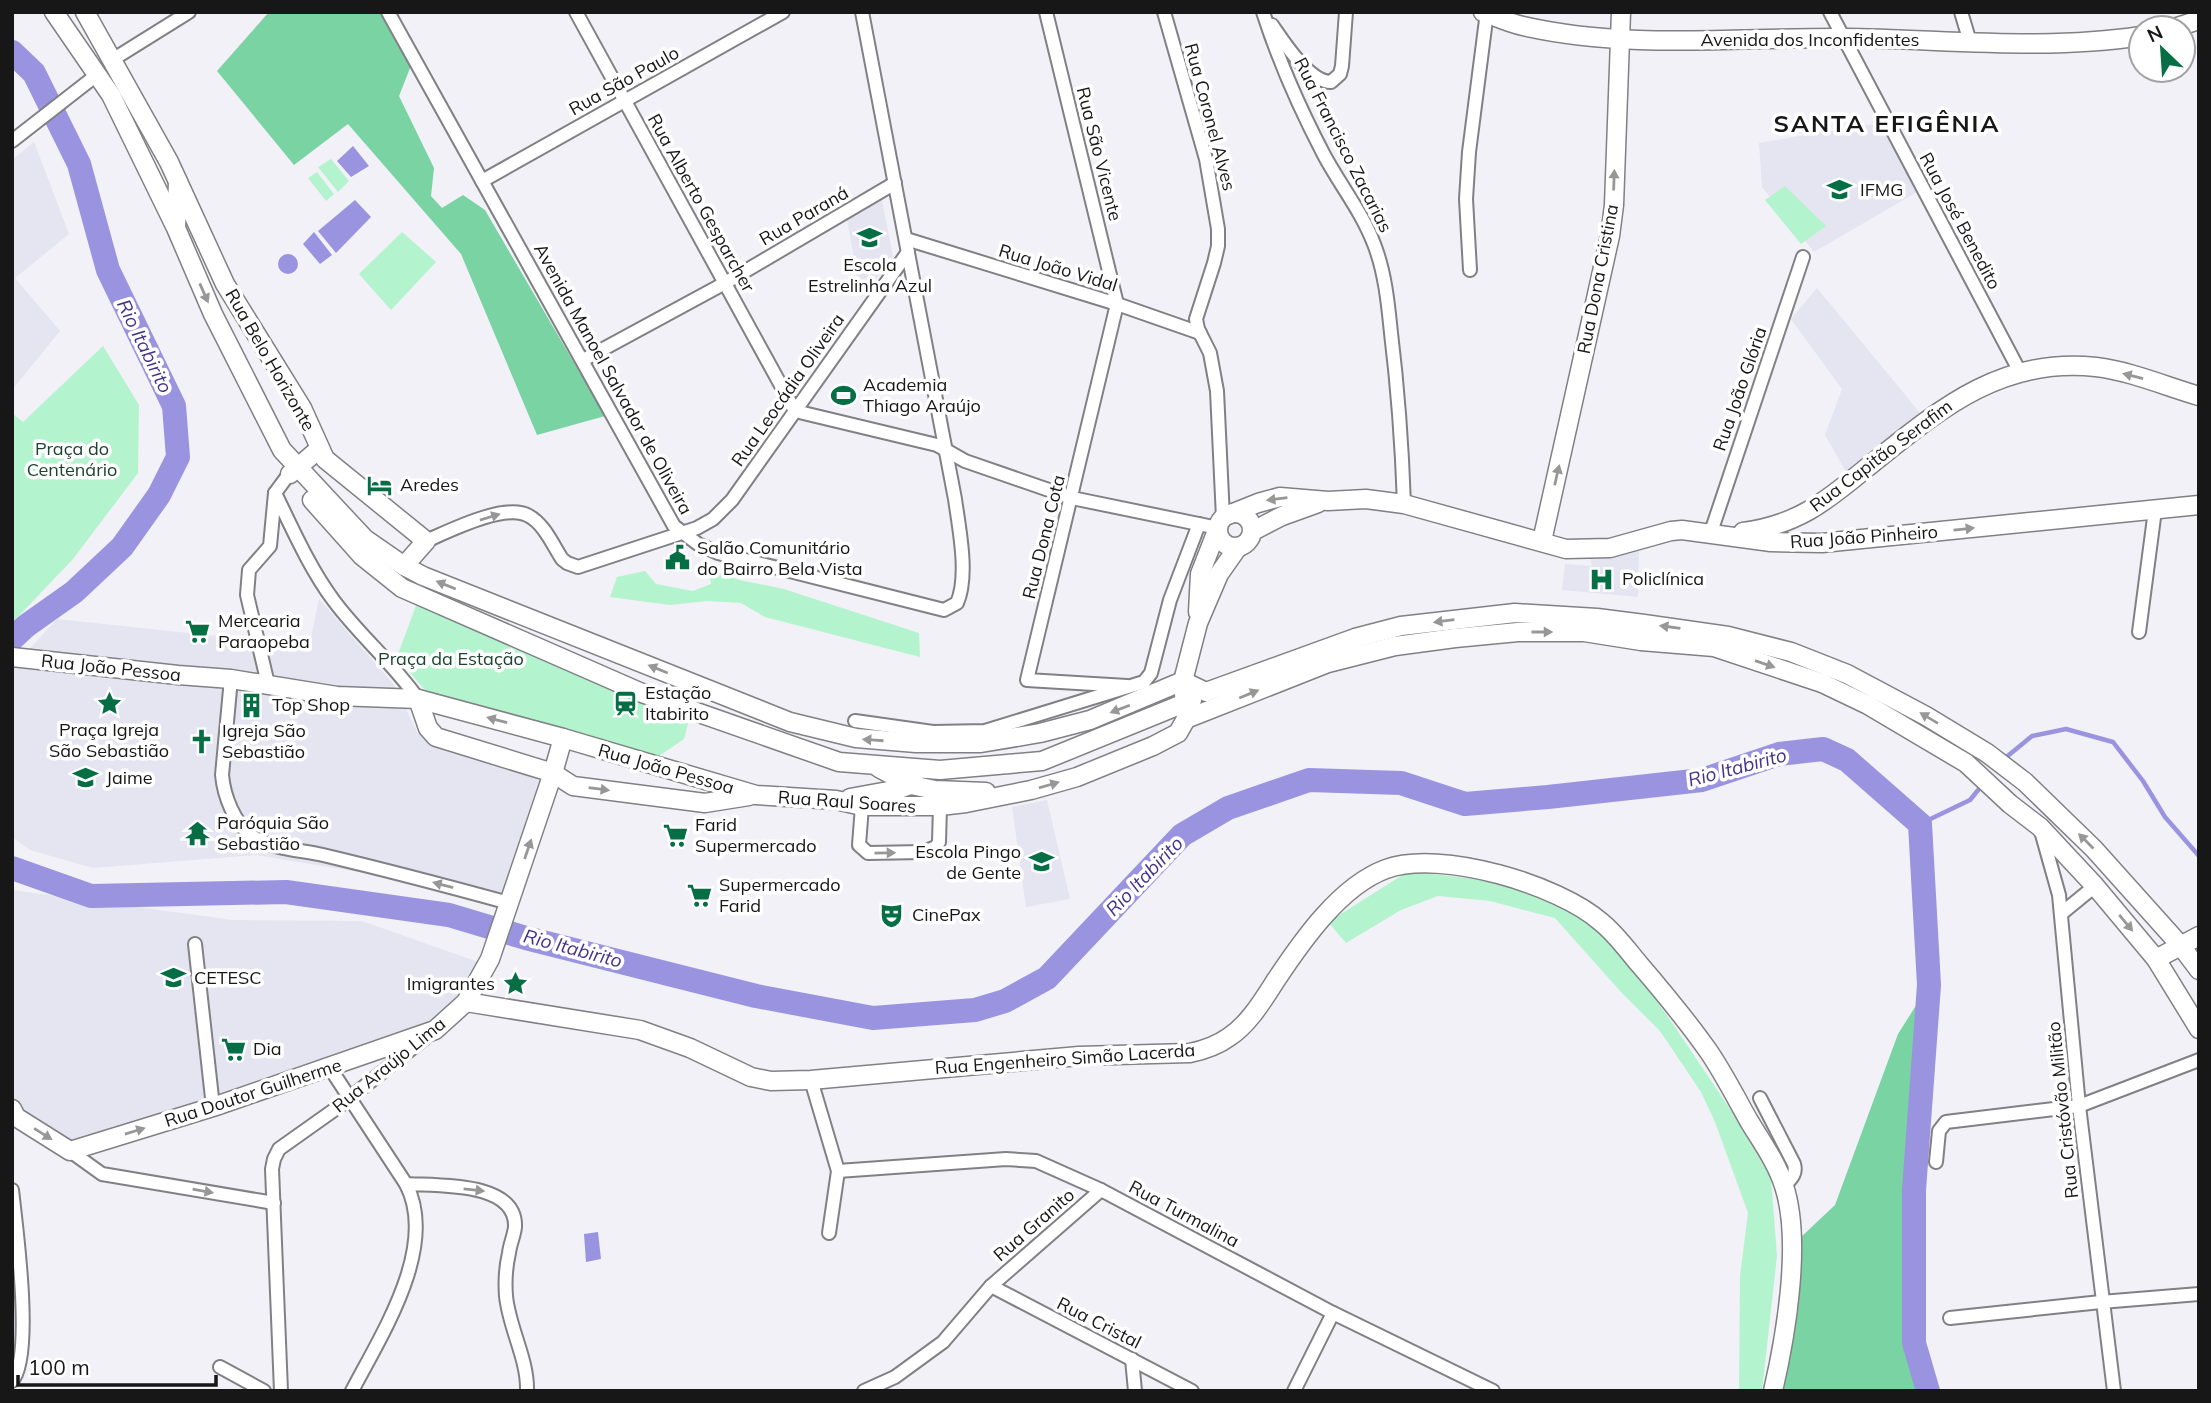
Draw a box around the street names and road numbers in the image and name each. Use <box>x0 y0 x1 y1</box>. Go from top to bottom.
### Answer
street label: Avenida dos Inconfidentes <box>1701 28 1920 51</box>
street label: Rua Coronel Alves <box>1180 40 1241 193</box>
street label: Rua São Paulo <box>565 41 683 120</box>
street label: Rua Francisco Zacarias <box>1289 53 1398 236</box>
street label: Rua São Vicente <box>1072 85 1127 223</box>
street label: Rua Alberto Gesparcher <box>643 110 760 296</box>
street label: Rua José Benedito <box>1915 148 2006 293</box>
street label: Rua Paraná <box>755 181 852 250</box>
street label: Rua Dona Cristina <box>1572 202 1623 356</box>
street label: Avenida Manoel Salvador de Oliveira <box>529 239 698 518</box>
street label: Rua João Vidal <box>996 239 1120 297</box>
street label: Rua Belo Horizonte <box>220 284 321 435</box>
street label: Rua Leocádia Oliveira <box>726 309 849 471</box>
street label: Rua João Glória <box>1708 324 1772 454</box>
street label: Rua Capitão Serafim <box>1805 394 1957 517</box>
street label: Rua Dona Cota <box>1017 472 1070 601</box>
street label: Rua João Pinheiro <box>1789 520 1939 553</box>
street label: Rua João Pessoa <box>40 649 182 686</box>
street label: Rua João Pessoa <box>596 738 737 799</box>
street label: Rua Raul Soares <box>777 785 917 818</box>
street label: Rua Araújo Lima <box>327 1012 450 1117</box>
street label: Rua Cristóvão Militão <box>2042 1021 2083 1200</box>
street label: Rua Engenheiro Simão Lacerda <box>934 1038 1196 1079</box>
street label: Rua Doutor Guilherme <box>161 1053 344 1132</box>
street label: Rua Turmalina <box>1125 1175 1243 1252</box>
street label: Rua Granito <box>988 1183 1079 1266</box>
street label: Rua Cristal <box>1053 1291 1145 1354</box>

